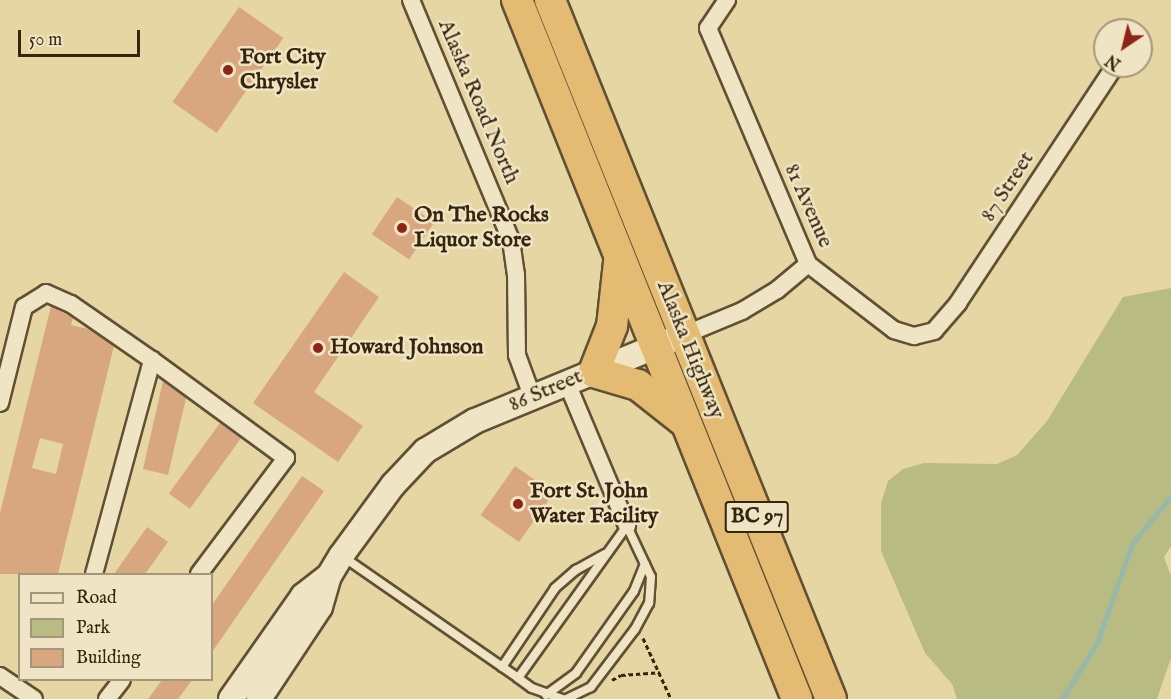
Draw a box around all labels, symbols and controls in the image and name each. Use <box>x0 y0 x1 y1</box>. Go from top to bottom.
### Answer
street label: Alaska Road North <box>431 16 525 188</box>
scale bar <box>21 18 142 56</box>
north arrow <box>1093 18 1153 78</box>
text: 50 m <box>29 29 62 52</box>
place label: Fort City Chrysler <box>240 44 326 96</box>
text: N <box>1102 49 1125 73</box>
marker: Fort City Chrysler <box>221 63 235 77</box>
street label: 87 Street <box>976 147 1040 227</box>
street label: 81 Avenue <box>778 160 838 252</box>
place label: On The Rocks Liquor Store <box>414 202 549 254</box>
marker: On The Rocks Liquor Store <box>395 221 409 235</box>
street label: Alaska Highway <box>650 277 730 423</box>
place label: Howard Johnson <box>330 335 484 361</box>
marker: Howard Johnson <box>311 341 325 355</box>
street label: 86 Street <box>505 364 587 418</box>
place label: Fort St. John Water Facility <box>530 478 658 530</box>
marker: Fort St. John Water Facility <box>511 497 525 511</box>
road number: BC 97 <box>724 499 790 535</box>
legend <box>18 573 213 681</box>
text: Road <box>76 587 117 610</box>
text: Park <box>76 617 110 640</box>
text: Building <box>76 647 141 670</box>

